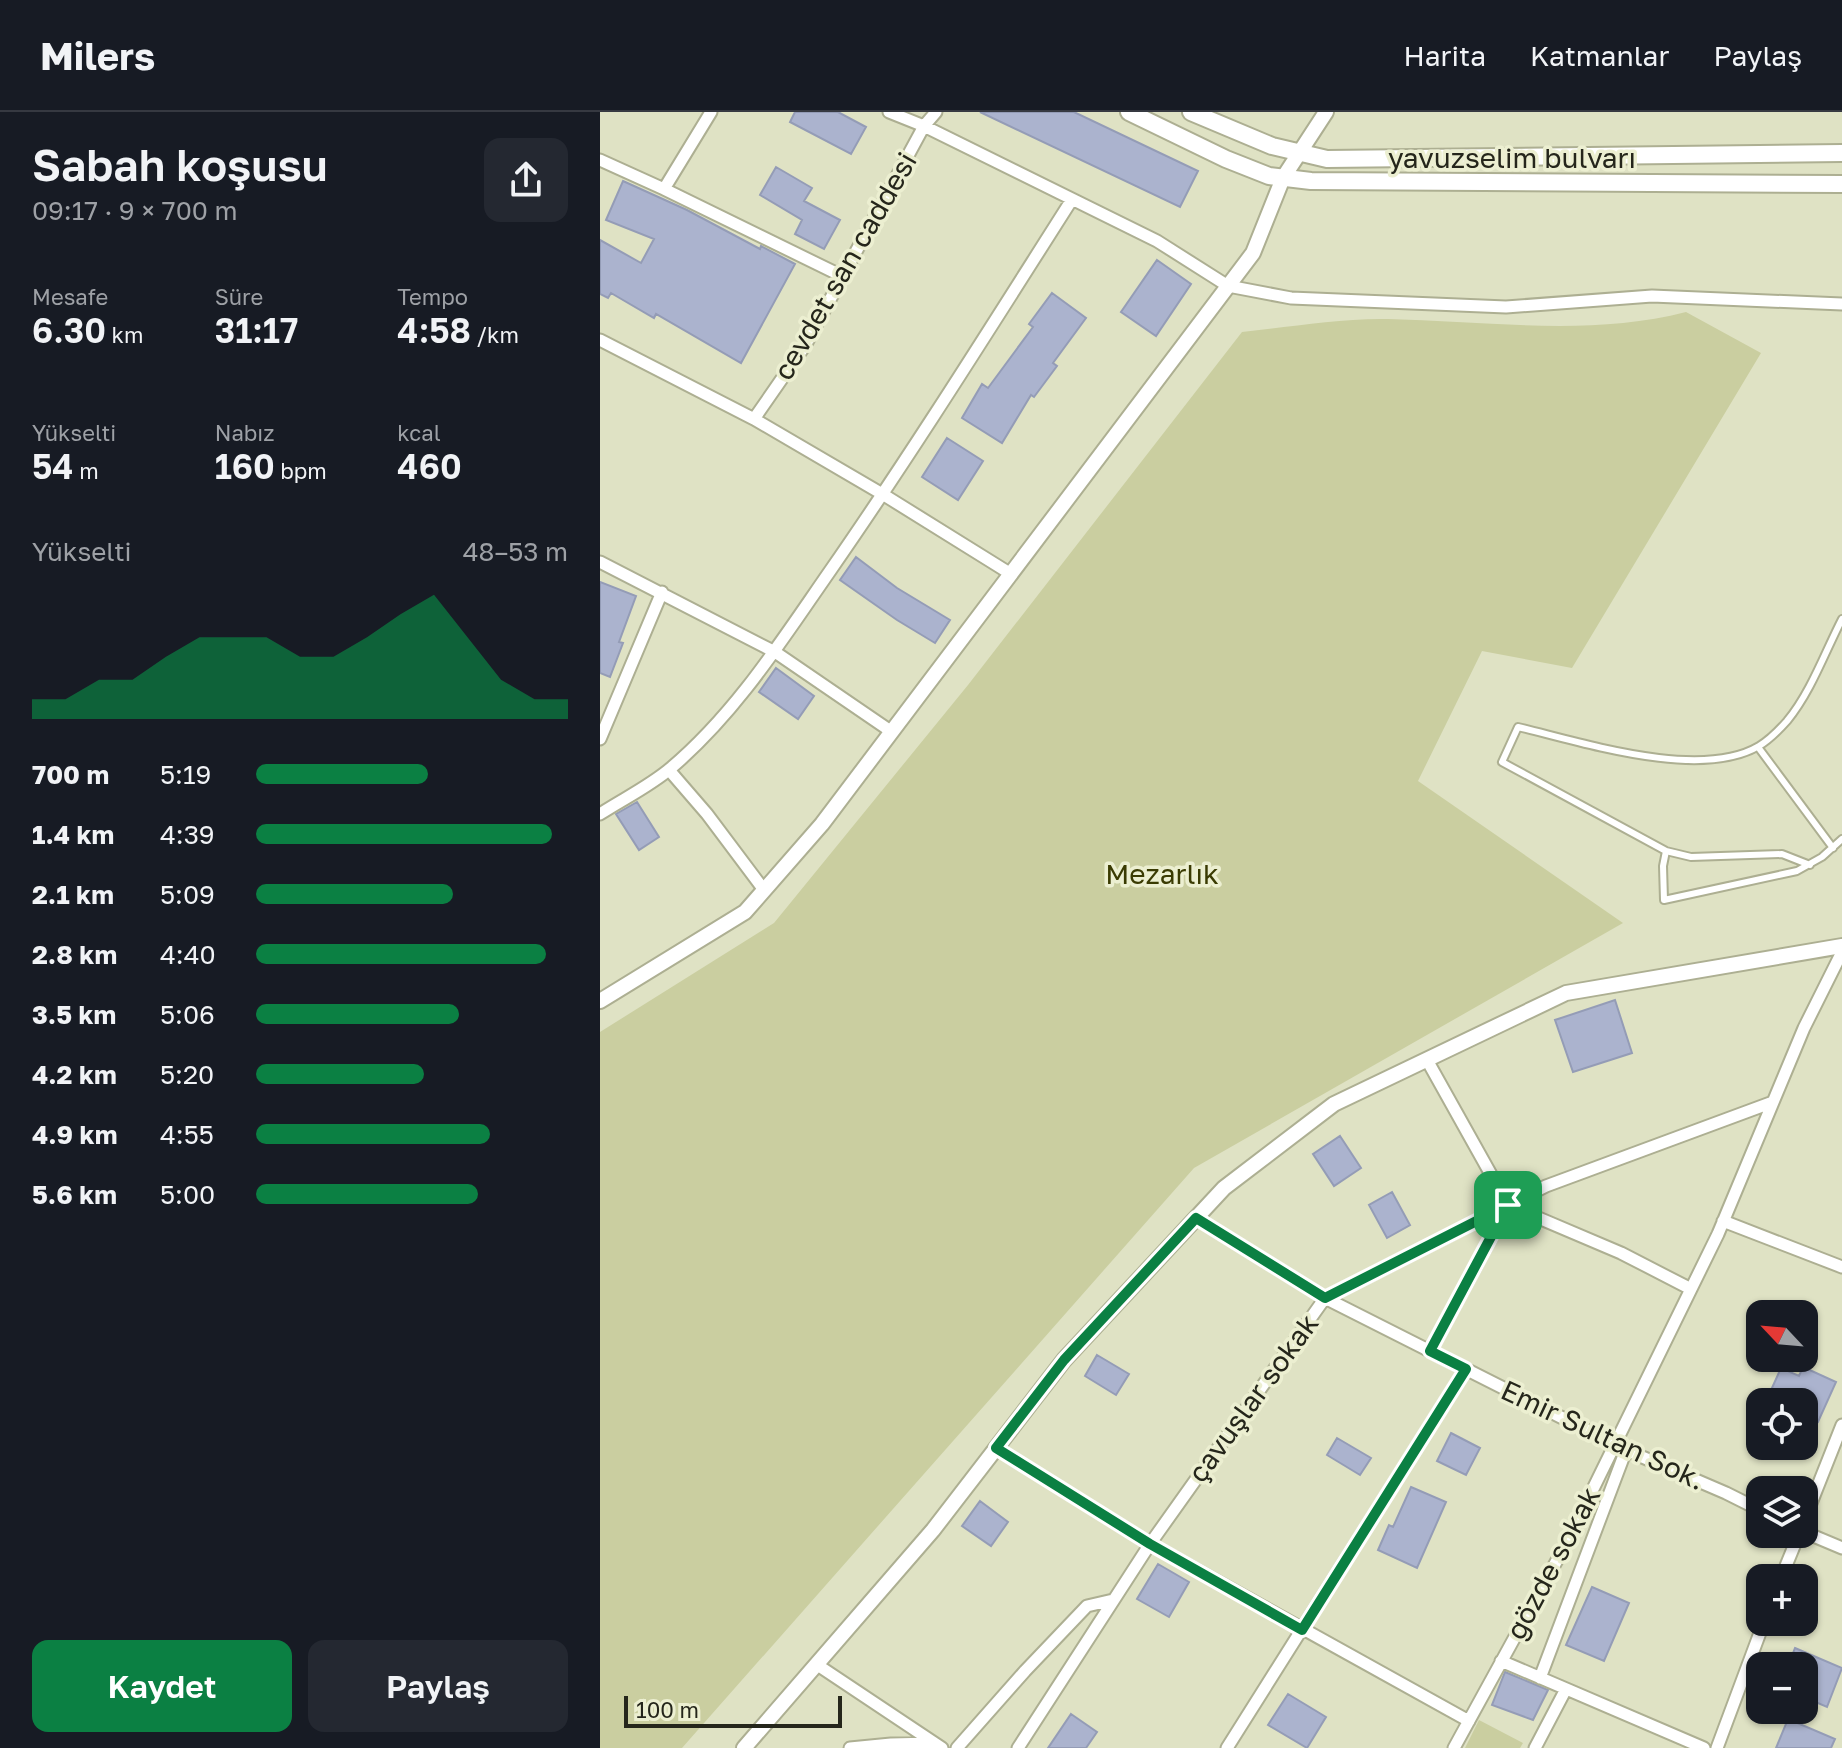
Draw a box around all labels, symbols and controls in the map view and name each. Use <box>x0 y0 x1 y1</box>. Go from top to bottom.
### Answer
text: Milers <box>40 33 155 78</box>
text: Harita <box>1404 39 1486 72</box>
text: Katmanlar <box>1530 39 1669 72</box>
text: Paylaş <box>1713 39 1802 72</box>
text: Sabah koşusu <box>32 138 328 191</box>
button: share <box>484 138 568 222</box>
street label: yavuzselim bulvarı <box>1388 141 1636 174</box>
street label: cevdet san caddesi <box>766 146 923 385</box>
text: 09:17 · 9 × 700 m <box>32 195 237 226</box>
text: Mesafe <box>32 283 108 310</box>
text: Süre <box>215 283 263 310</box>
text: Tempo <box>397 283 468 310</box>
text: 6.30 <box>32 310 106 350</box>
text: 31:17 <box>215 310 298 350</box>
text: 4:58 <box>397 310 471 350</box>
text: km <box>106 321 143 348</box>
text: /km <box>471 321 519 348</box>
text: Yükselti <box>32 419 116 446</box>
text: Nabız <box>215 419 274 446</box>
text: kcal <box>397 419 441 446</box>
text: 54 <box>32 446 74 486</box>
text: 160 <box>215 446 275 486</box>
text: 460 <box>397 446 462 486</box>
text: m <box>74 457 99 484</box>
text: bpm <box>275 457 327 484</box>
text: Yükselti <box>32 536 132 567</box>
text: 48–53 m <box>463 536 568 567</box>
text: 700 m <box>32 759 109 790</box>
text: 5:19 <box>160 759 211 790</box>
text: 1.4 km <box>32 819 114 850</box>
text: 4:39 <box>160 819 215 850</box>
park label: Mezarlık <box>1105 857 1219 890</box>
text: 2.1 km <box>32 879 114 910</box>
text: 5:09 <box>160 879 215 910</box>
text: 2.8 km <box>32 939 117 970</box>
text: 4:40 <box>160 939 216 970</box>
text: 3.5 km <box>32 999 116 1030</box>
text: 5:06 <box>160 999 215 1030</box>
text: 4.2 km <box>32 1059 117 1090</box>
text: 5:20 <box>160 1059 214 1090</box>
text: 4.9 km <box>32 1119 117 1150</box>
text: 4:55 <box>160 1119 214 1150</box>
pin <box>1474 1171 1542 1239</box>
text: 5.6 km <box>32 1179 117 1210</box>
text: 5:00 <box>160 1179 215 1210</box>
icon: arrive <box>1486 1183 1530 1227</box>
north arrow <box>1746 1300 1818 1372</box>
map controls <box>1746 1300 1818 1724</box>
street label: çavuşlar sokak <box>1181 1307 1325 1488</box>
street label: Emir Sultan Sok. <box>1496 1373 1710 1496</box>
button: locate <box>1746 1388 1818 1460</box>
button: layers <box>1746 1476 1818 1548</box>
street label: gözde sokak <box>1499 1481 1607 1644</box>
button: + <box>1746 1564 1818 1636</box>
button: Kaydet <box>32 1640 292 1732</box>
button: Paylaş <box>308 1640 568 1732</box>
button: − <box>1746 1652 1818 1724</box>
scale bar <box>624 1692 842 1728</box>
text: 100 m <box>636 1696 699 1723</box>

